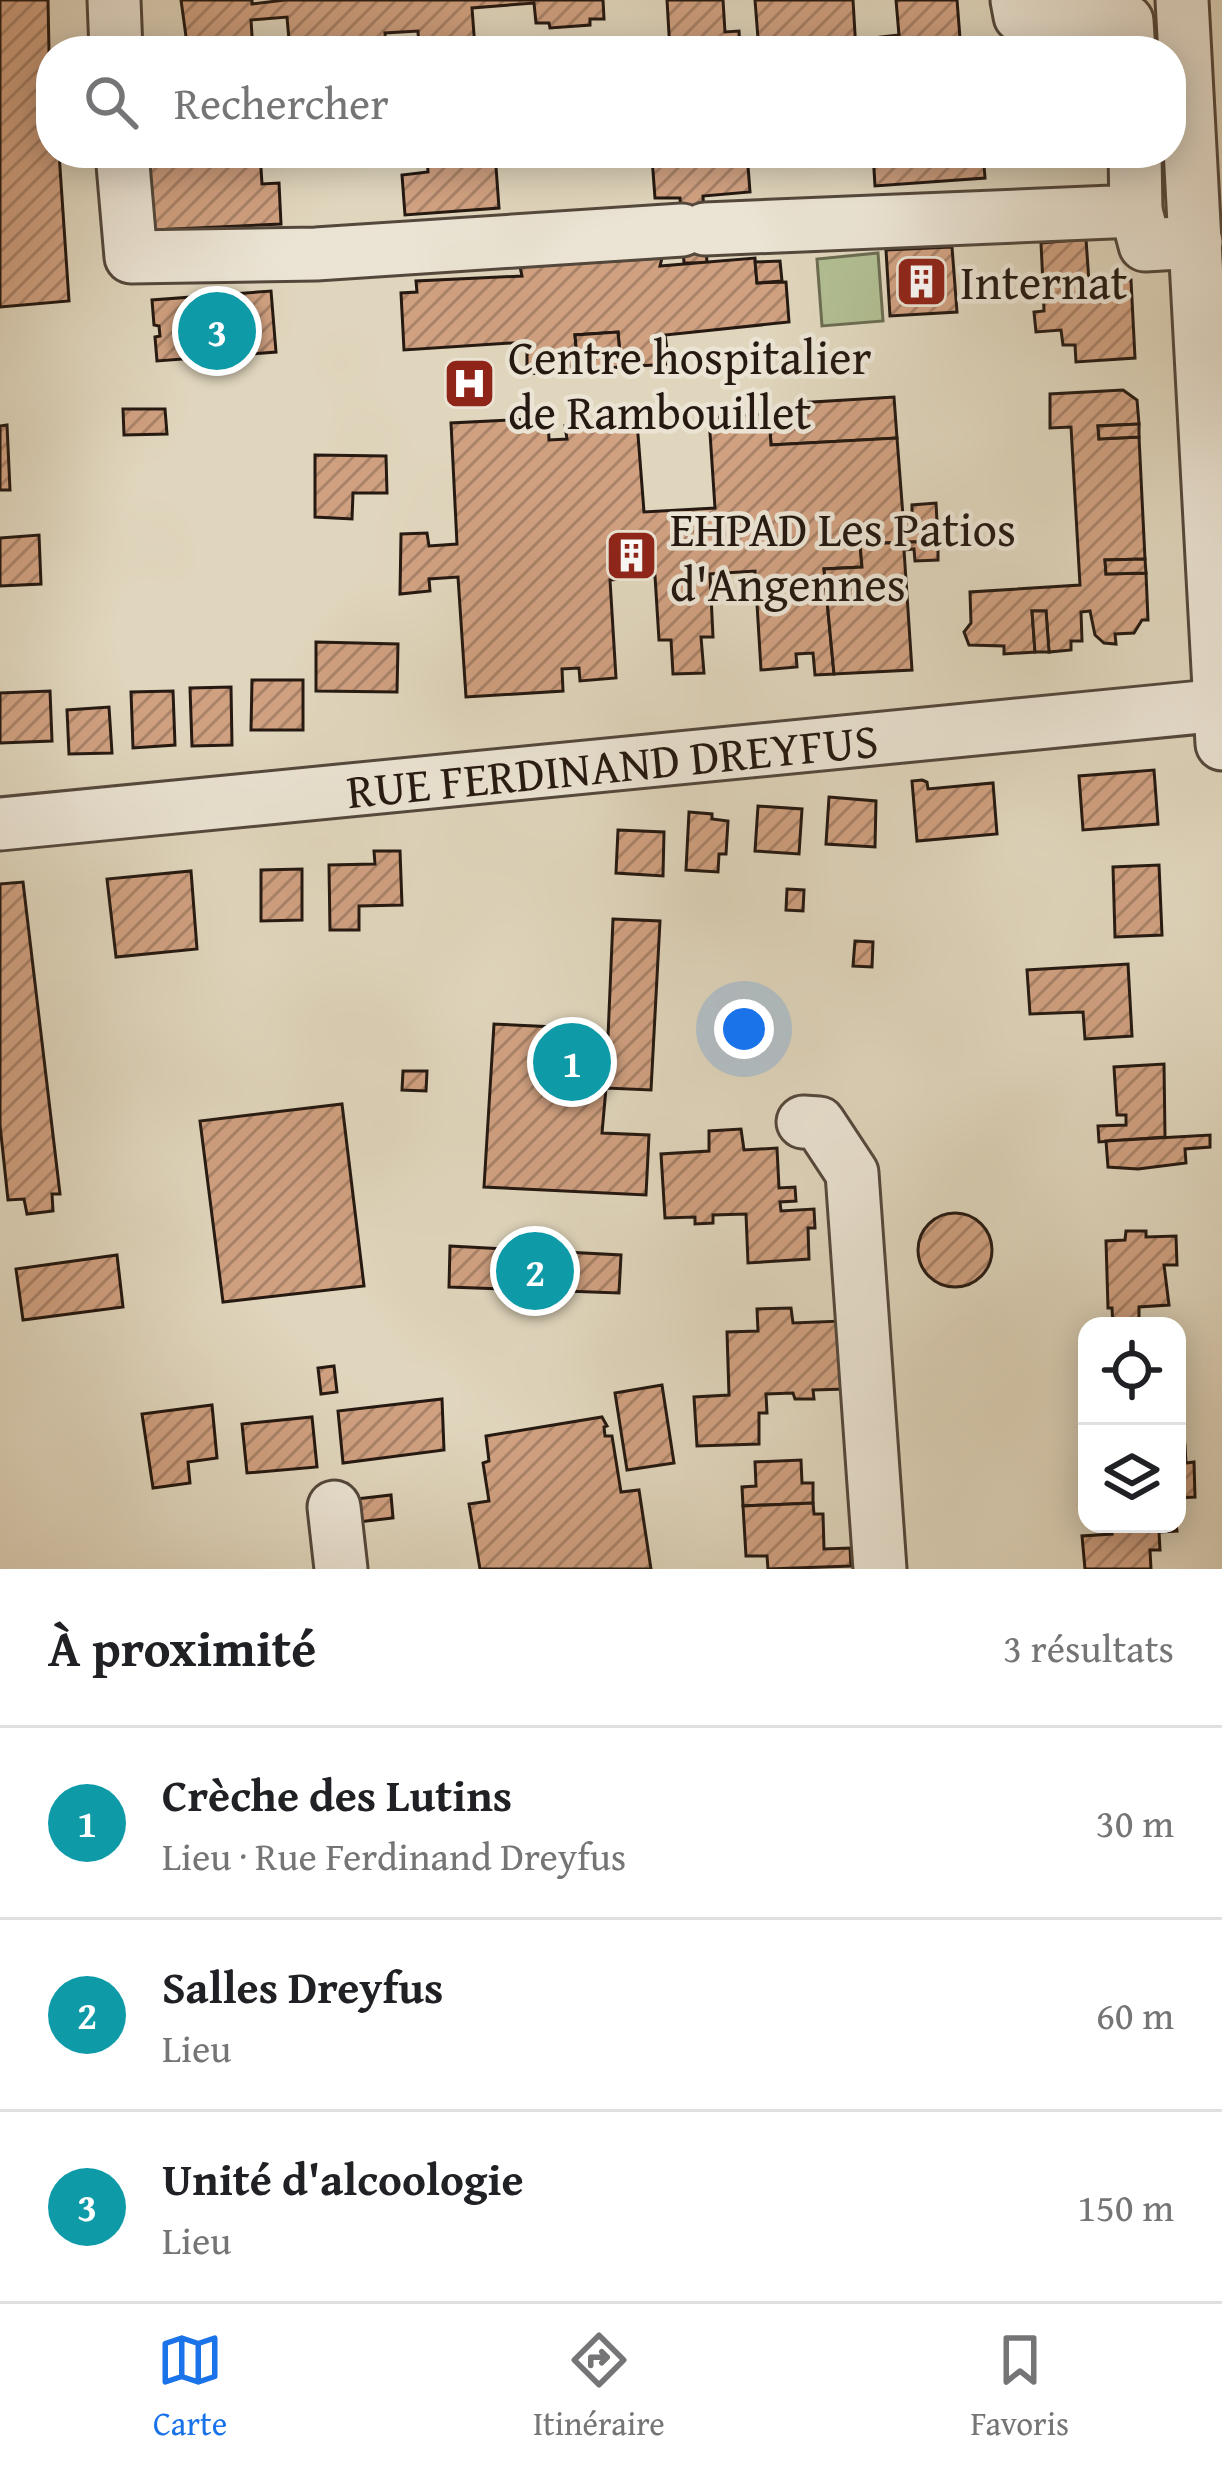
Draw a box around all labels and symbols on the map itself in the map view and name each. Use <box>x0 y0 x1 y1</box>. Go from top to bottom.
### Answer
place label: Internat <box>960 246 1128 317</box>
building icon: Internat <box>893 253 949 309</box>
pin: 3 <box>178 286 256 376</box>
place label: Centre hospitalier de Rambouillet <box>508 321 872 447</box>
hospital icon: Centre hospitalier de Rambouillet <box>441 356 497 412</box>
place label: EHPAD Les Patios d'Angennes <box>670 493 1016 619</box>
building icon: EHPAD Les Patios d'Angennes <box>603 528 659 584</box>
street label: RUE FERDINAND DREYFUS <box>343 703 881 826</box>
your location <box>714 999 774 1059</box>
pin: 1 <box>533 1017 611 1107</box>
pin: 2 <box>496 1226 574 1316</box>

